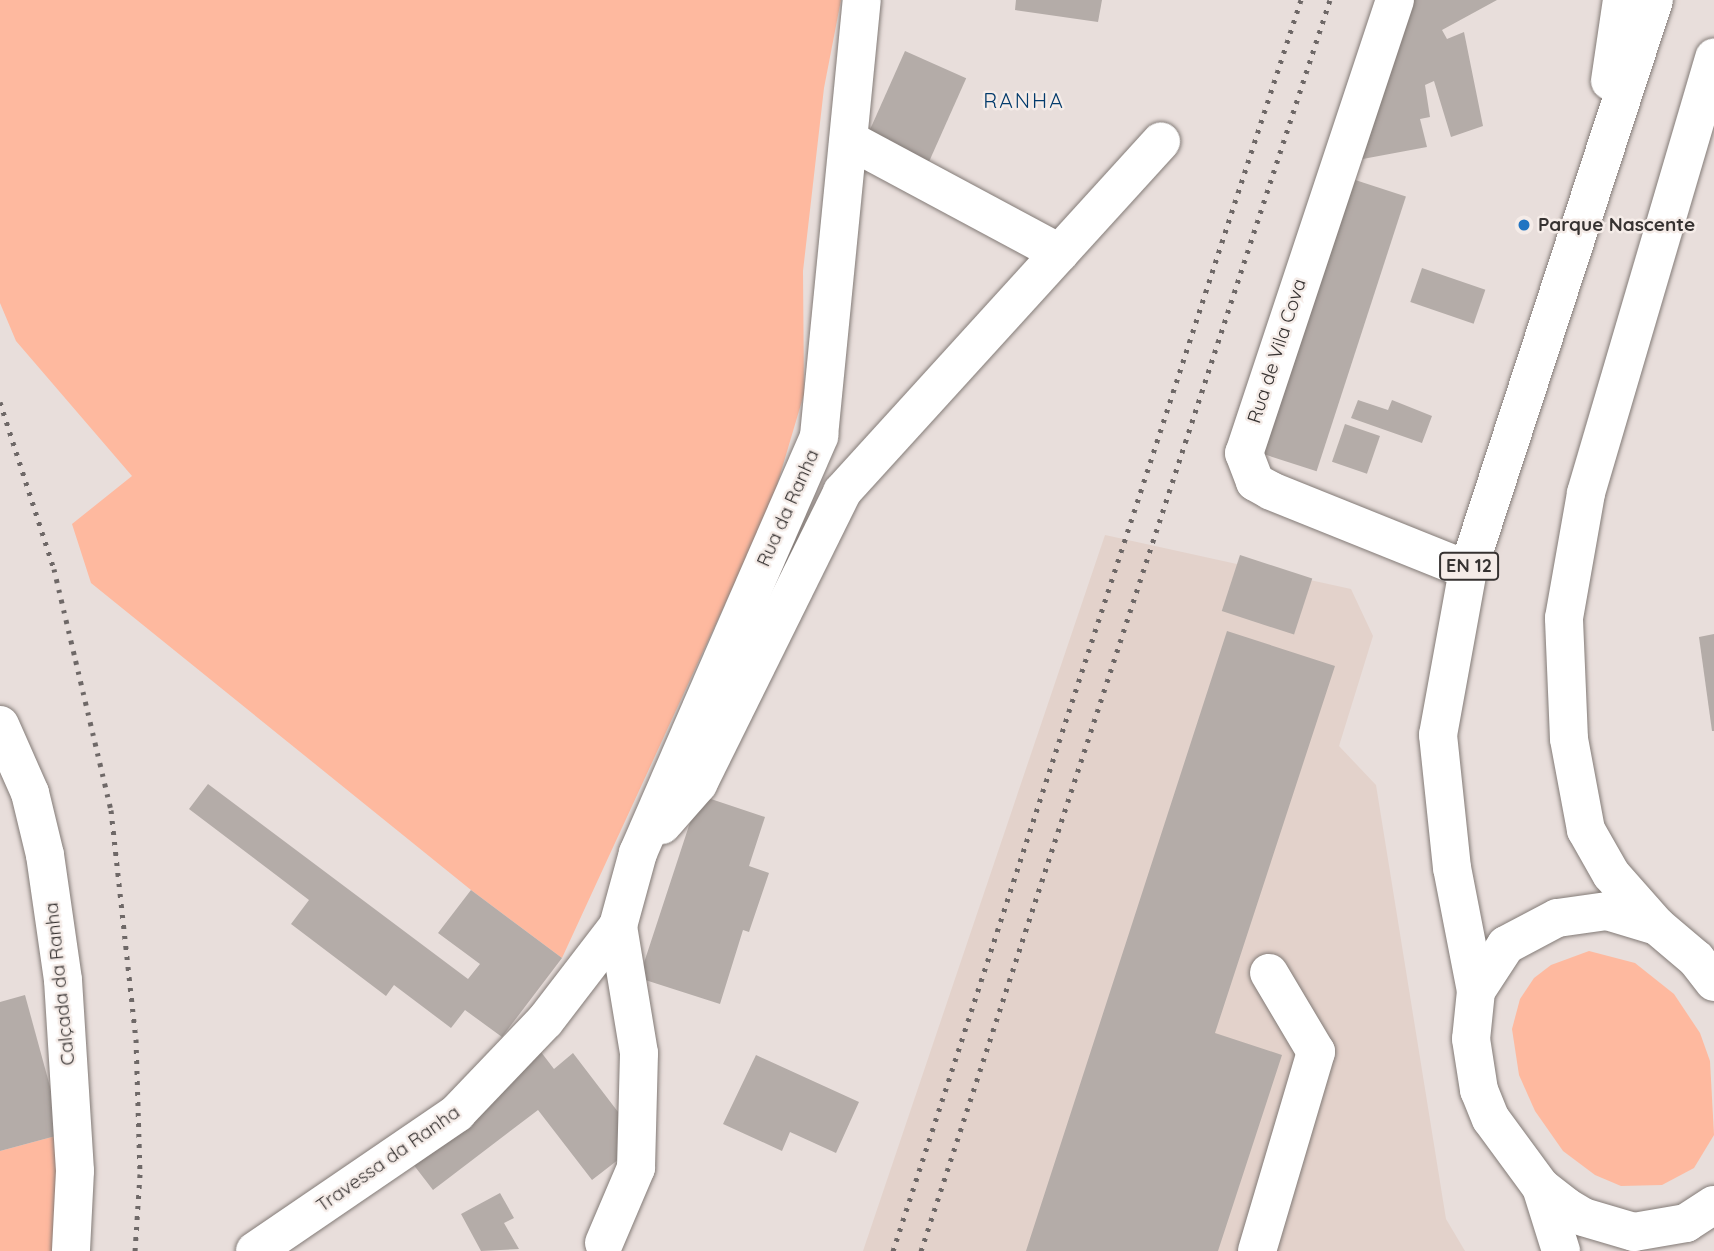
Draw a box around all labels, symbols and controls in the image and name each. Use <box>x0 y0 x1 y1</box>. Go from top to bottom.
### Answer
district label: RANHA <box>984 87 1064 113</box>
place label: Parque Nascente <box>1538 214 1695 236</box>
marker: Parque Nascente <box>1516 217 1532 233</box>
street label: Rua de Vila Cova <box>1243 276 1311 426</box>
street label: Rua da Ranha <box>752 446 824 570</box>
road number: EN 12 <box>1438 552 1500 580</box>
street label: Calçada da Ranha <box>40 901 80 1067</box>
street label: Travessa da Ranha <box>312 1101 464 1217</box>

